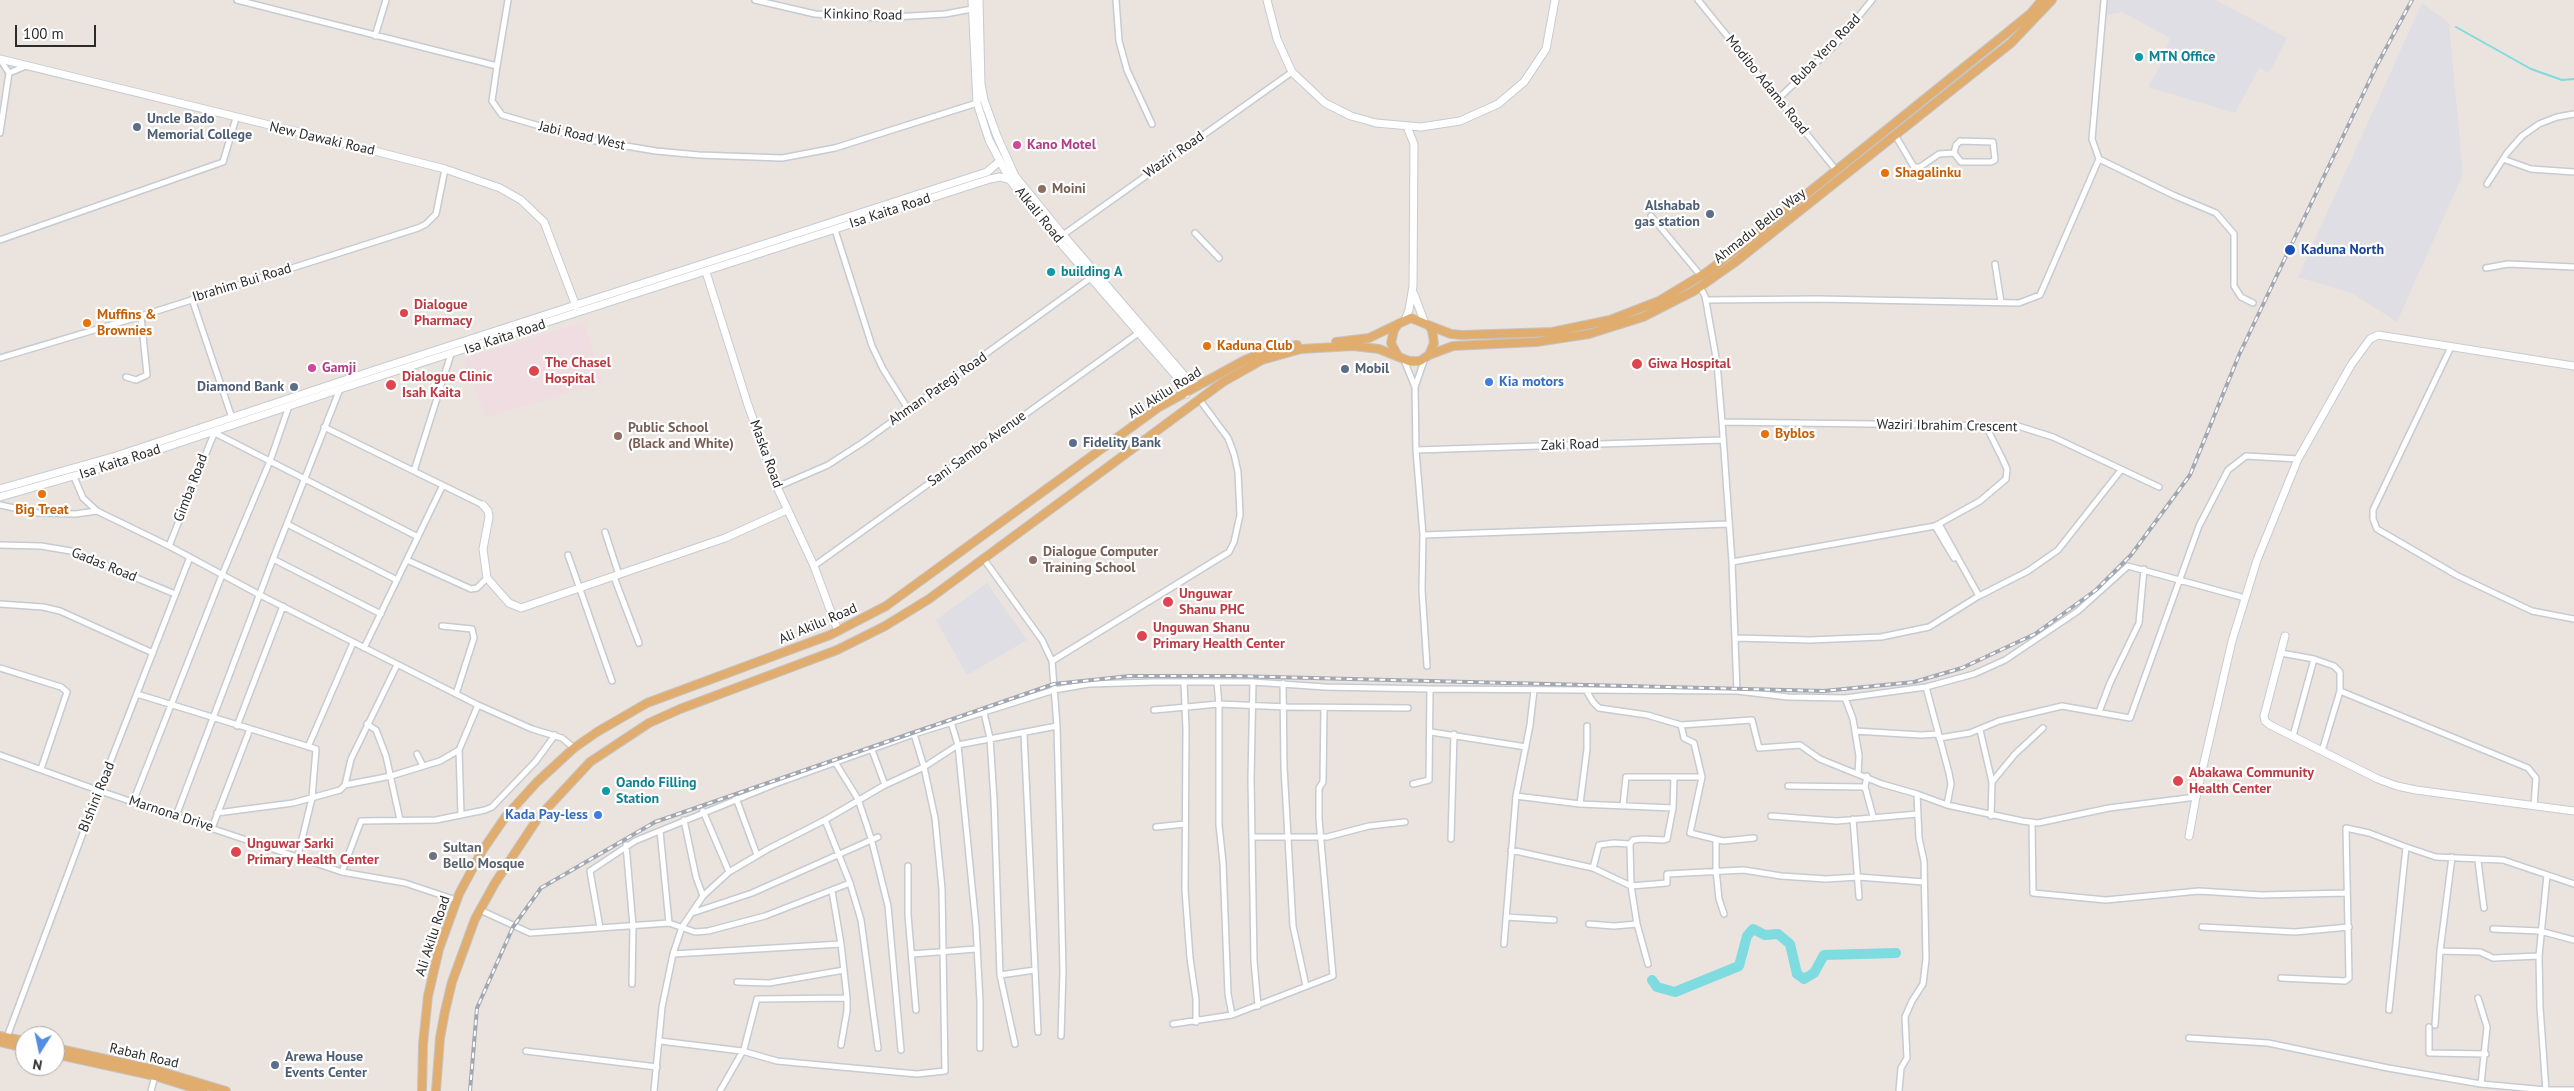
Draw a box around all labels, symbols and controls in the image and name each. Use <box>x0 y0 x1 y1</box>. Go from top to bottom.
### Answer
street label: Kinkino Road <box>823 6 903 24</box>
street label: Buba Yero Road <box>1788 11 1864 89</box>
scale bar <box>18 15 99 47</box>
text: 100 m <box>23 24 64 43</box>
street label: Modibo Adama Road <box>1722 32 1812 138</box>
place label: MTN Office <box>2149 49 2215 65</box>
marker: MTN Office <box>2133 51 2145 63</box>
place label: Uncle Bado Memorial College <box>147 111 252 144</box>
street label: Jabi Road West <box>537 118 627 154</box>
street label: New Dawaki Road <box>268 119 376 159</box>
marker: Uncle Bado Memorial College <box>131 121 143 133</box>
street label: Waziri Road <box>1141 128 1207 182</box>
place label: Kano Motel <box>1027 137 1096 153</box>
marker: Kano Motel <box>1011 139 1023 151</box>
place label: Shagalinku <box>1895 165 1961 181</box>
marker: Shagalinku <box>1879 167 1891 179</box>
place label: Moini <box>1052 181 1086 197</box>
marker: Moini <box>1036 183 1048 195</box>
street label: Alkali Road <box>1011 184 1067 246</box>
street label: Ahmadu Bello Way <box>1711 185 1809 267</box>
street label: Isa Kaita Road <box>847 190 933 232</box>
place label: Alshabab gas station <box>1635 198 1700 230</box>
marker: Alshabab gas station <box>1704 208 1716 220</box>
place label: Kaduna North <box>2301 242 2384 258</box>
marker: Kaduna North <box>2283 243 2297 257</box>
street label: Ibrahim Bui Road <box>190 260 294 306</box>
place label: building A <box>1061 264 1122 280</box>
marker: building A <box>1045 266 1057 278</box>
place label: Dialogue Pharmacy <box>414 297 472 330</box>
place label: Muffins & Brownies <box>97 307 156 340</box>
marker: Dialogue Pharmacy <box>398 307 410 319</box>
street label: Isa Kaita Road <box>462 316 548 358</box>
marker: Muffins & Brownies <box>81 317 93 329</box>
place label: Kaduna Club <box>1217 338 1293 354</box>
marker: Kaduna Club <box>1201 340 1213 352</box>
street label: Ahman Pategi Road <box>886 349 990 429</box>
place label: The Chasel Hospital <box>545 355 611 388</box>
place label: Giwa Hospital <box>1648 356 1731 372</box>
marker: Giwa Hospital <box>1630 357 1644 371</box>
place label: Gamji <box>322 360 356 376</box>
place label: Mobil <box>1355 361 1389 377</box>
marker: Gamji <box>306 362 318 374</box>
marker: Mobil <box>1339 363 1351 375</box>
marker: The Chasel Hospital <box>527 364 541 378</box>
street label: Ali Akilu Road <box>1125 364 1205 422</box>
place label: Dialogue Clinic Isah Kaita <box>402 369 492 402</box>
place label: Kia motors <box>1499 374 1564 390</box>
marker: Kia motors <box>1483 376 1495 388</box>
marker: Dialogue Clinic Isah Kaita <box>384 378 398 392</box>
place label: Diamond Bank <box>197 379 284 395</box>
marker: Diamond Bank <box>288 381 300 393</box>
street label: Sani Sambo Avenue <box>924 408 1030 490</box>
street label: Waziri Ibrahim Crescent <box>1876 416 2018 436</box>
street label: Maska Road <box>746 418 786 490</box>
place label: Public School (Black and White) <box>628 420 734 452</box>
place label: Byblos <box>1775 426 1815 442</box>
marker: Byblos <box>1759 428 1771 440</box>
marker: Public School (Black and White) <box>612 430 624 442</box>
place label: Fidelity Bank <box>1083 435 1161 451</box>
street label: Zaki Road <box>1541 436 1599 454</box>
marker: Fidelity Bank <box>1067 437 1079 449</box>
street label: Isa Kaita Road <box>77 441 163 483</box>
street label: Gimba Road <box>170 452 212 524</box>
marker: Big Treat <box>36 488 48 500</box>
place label: Big Treat <box>15 502 69 518</box>
street label: Gadas Road <box>69 544 139 586</box>
place label: Dialogue Computer Training School <box>1043 544 1158 576</box>
marker: Dialogue Computer Training School <box>1027 554 1039 566</box>
place label: Unguwar Shanu PHC <box>1179 586 1245 618</box>
marker: Unguwar Shanu PHC <box>1161 595 1175 609</box>
street label: Ali Akilu Road <box>776 600 860 648</box>
place label: Unguwan Shanu Primary Health Center <box>1153 620 1285 652</box>
marker: Unguwan Shanu Primary Health Center <box>1135 629 1149 643</box>
street label: BIshini Road <box>75 759 119 835</box>
place label: Abakawa Community Health Center <box>2189 765 2314 798</box>
marker: Abakawa Community Health Center <box>2171 774 2185 788</box>
place label: Oando Filling Station <box>616 775 697 808</box>
marker: Oando Filling Station <box>600 785 612 797</box>
street label: Marnona Drive <box>127 792 215 836</box>
place label: Kada Pay-less <box>505 807 588 823</box>
marker: Kada Pay-less <box>592 809 604 821</box>
place label: Unguwar Sarki Primary Health Center <box>247 836 379 869</box>
place label: Sultan Bello Mosque <box>443 840 524 872</box>
marker: Unguwar Sarki Primary Health Center <box>229 845 243 859</box>
marker: Sultan Bello Mosque <box>427 850 439 862</box>
street label: Ali Akilu Road <box>412 894 454 978</box>
north arrow <box>15 1026 65 1076</box>
street label: Rabah Road <box>108 1040 180 1072</box>
place label: Arewa House Events Center <box>285 1049 367 1082</box>
text: N <box>31 1055 44 1074</box>
marker: Arewa House Events Center <box>269 1059 281 1071</box>

